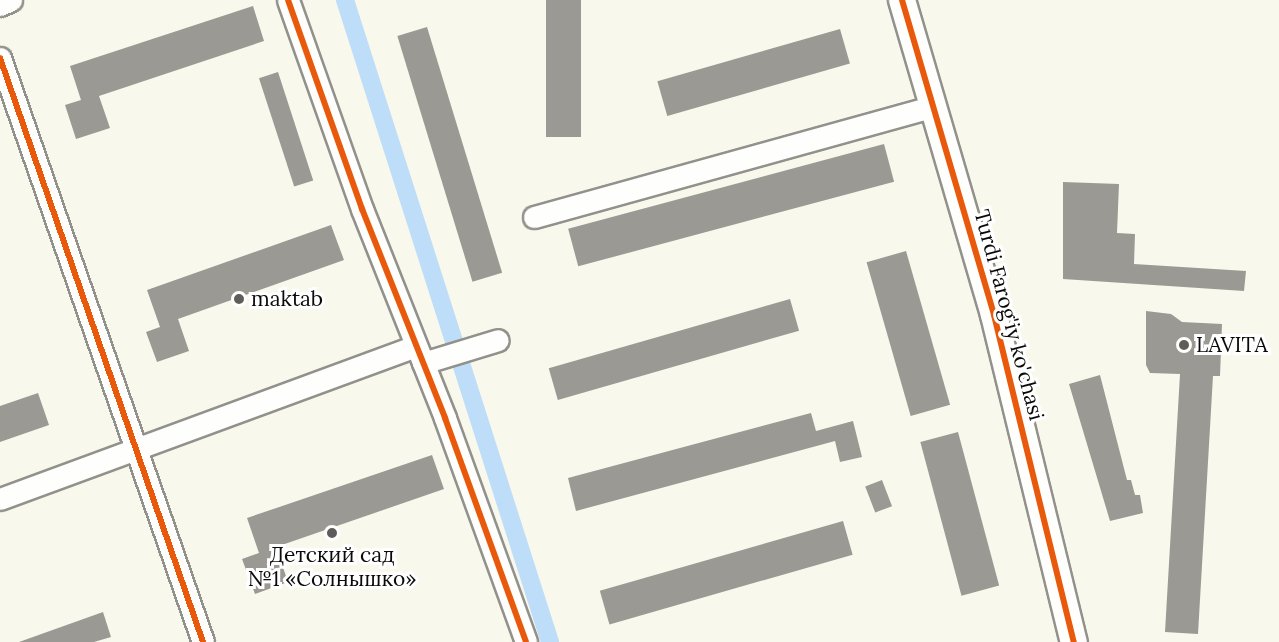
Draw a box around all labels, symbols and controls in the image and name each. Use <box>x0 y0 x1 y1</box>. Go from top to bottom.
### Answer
street label: Turdi Farog'iy ko'chasi <box>969 207 1049 423</box>
place label: maktab <box>251 286 323 312</box>
marker: maktab <box>232 292 246 306</box>
place label: LAVITA <box>1196 332 1268 358</box>
marker: LAVITA <box>1177 338 1191 352</box>
marker: Детский сад №1 «Солнышко» <box>325 526 339 540</box>
place label: Детский сад №1 «Солнышко» <box>248 542 416 592</box>

